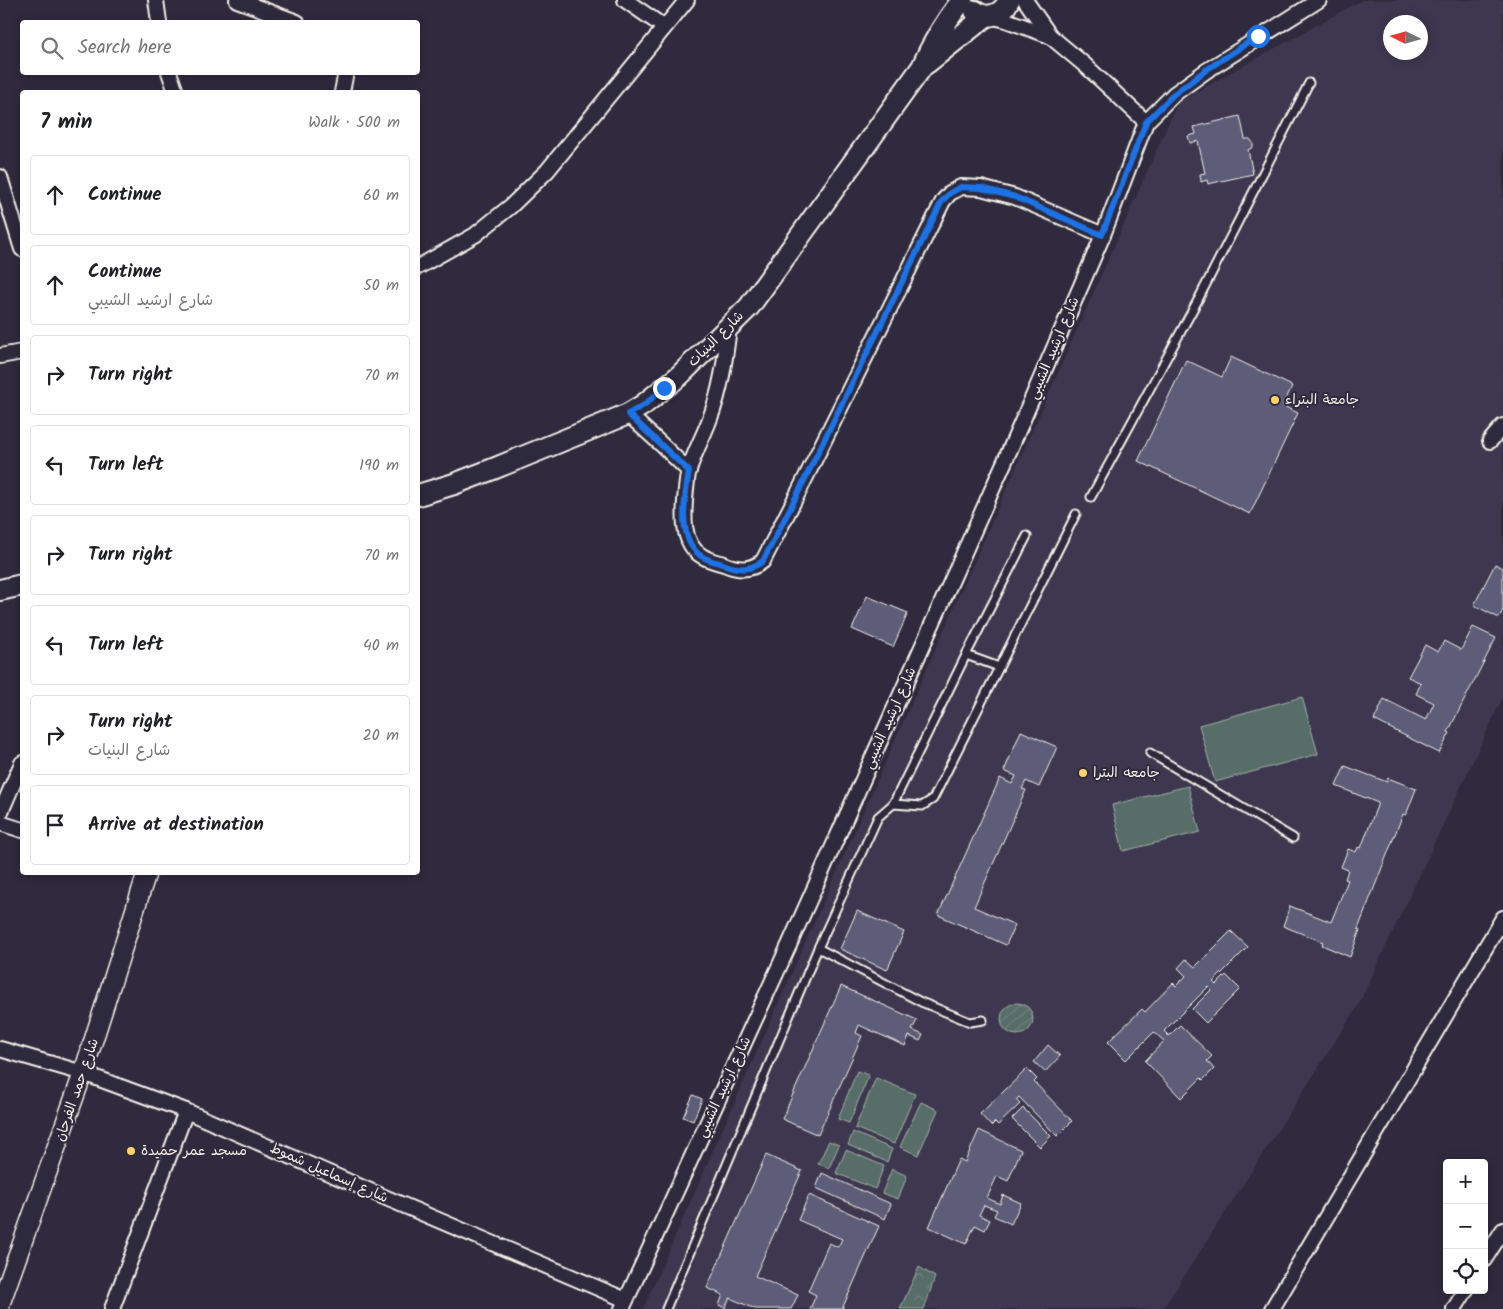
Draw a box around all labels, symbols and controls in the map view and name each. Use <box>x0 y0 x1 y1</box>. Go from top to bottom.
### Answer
north arrow <box>1383 15 1428 60</box>
search box <box>20 20 420 75</box>
route start <box>1247 25 1270 48</box>
text: Search here <box>78 33 172 63</box>
icon: search <box>38 34 66 62</box>
text: 7 min <box>40 106 92 139</box>
text: Walk · 500 m <box>308 110 400 135</box>
text: Continue <box>88 180 161 210</box>
icon: ahead <box>41 181 69 209</box>
text: 60 m <box>363 183 399 208</box>
text: Continue <box>88 257 161 287</box>
icon: ahead <box>41 271 69 299</box>
text: 50 m <box>363 273 399 298</box>
text: شارع ارشيد الشيبي <box>88 288 213 313</box>
street label: شارع ارشيد الشيبي <box>1022 293 1086 403</box>
street label: شارع البنيات <box>683 306 749 372</box>
text: Turn right <box>88 360 173 390</box>
icon: right <box>41 361 69 389</box>
text: 70 m <box>364 363 399 388</box>
route end <box>653 377 676 400</box>
place label: جامعة البتراء <box>1285 389 1359 411</box>
marker: جامعة البتراء <box>1269 394 1281 406</box>
text: Turn left <box>88 450 163 480</box>
icon: left <box>41 451 69 479</box>
text: 190 m <box>359 453 399 478</box>
text: Turn right <box>88 540 173 570</box>
icon: right <box>41 541 69 569</box>
text: 70 m <box>364 543 399 568</box>
text: Turn left <box>88 630 163 660</box>
icon: left <box>41 631 69 659</box>
text: 40 m <box>363 633 399 658</box>
street label: شارع ارشيد الشيبي <box>858 664 923 773</box>
text: Turn right <box>88 707 173 737</box>
icon: right <box>41 721 69 749</box>
text: 20 m <box>363 723 399 748</box>
text: شارع البنيات <box>88 738 170 763</box>
place label: جامعه البترا <box>1093 762 1160 784</box>
marker: جامعه البترا <box>1077 767 1089 779</box>
text: Arrive at destination <box>88 810 264 840</box>
icon: arrive <box>41 811 69 839</box>
street label: شارع ارشيد الشيبي <box>691 1033 758 1142</box>
street label: شارع حمد الفرحان <box>49 1035 105 1145</box>
street label: شارع إسماعيل شموط <box>266 1137 392 1209</box>
place label: مسجد عمر حميدة <box>141 1140 247 1162</box>
marker: مسجد عمر حميدة <box>125 1145 137 1157</box>
map controls <box>1443 1159 1488 1294</box>
button: + <box>1443 1159 1488 1204</box>
button: − <box>1443 1204 1488 1249</box>
button: locate <box>1443 1249 1488 1294</box>

